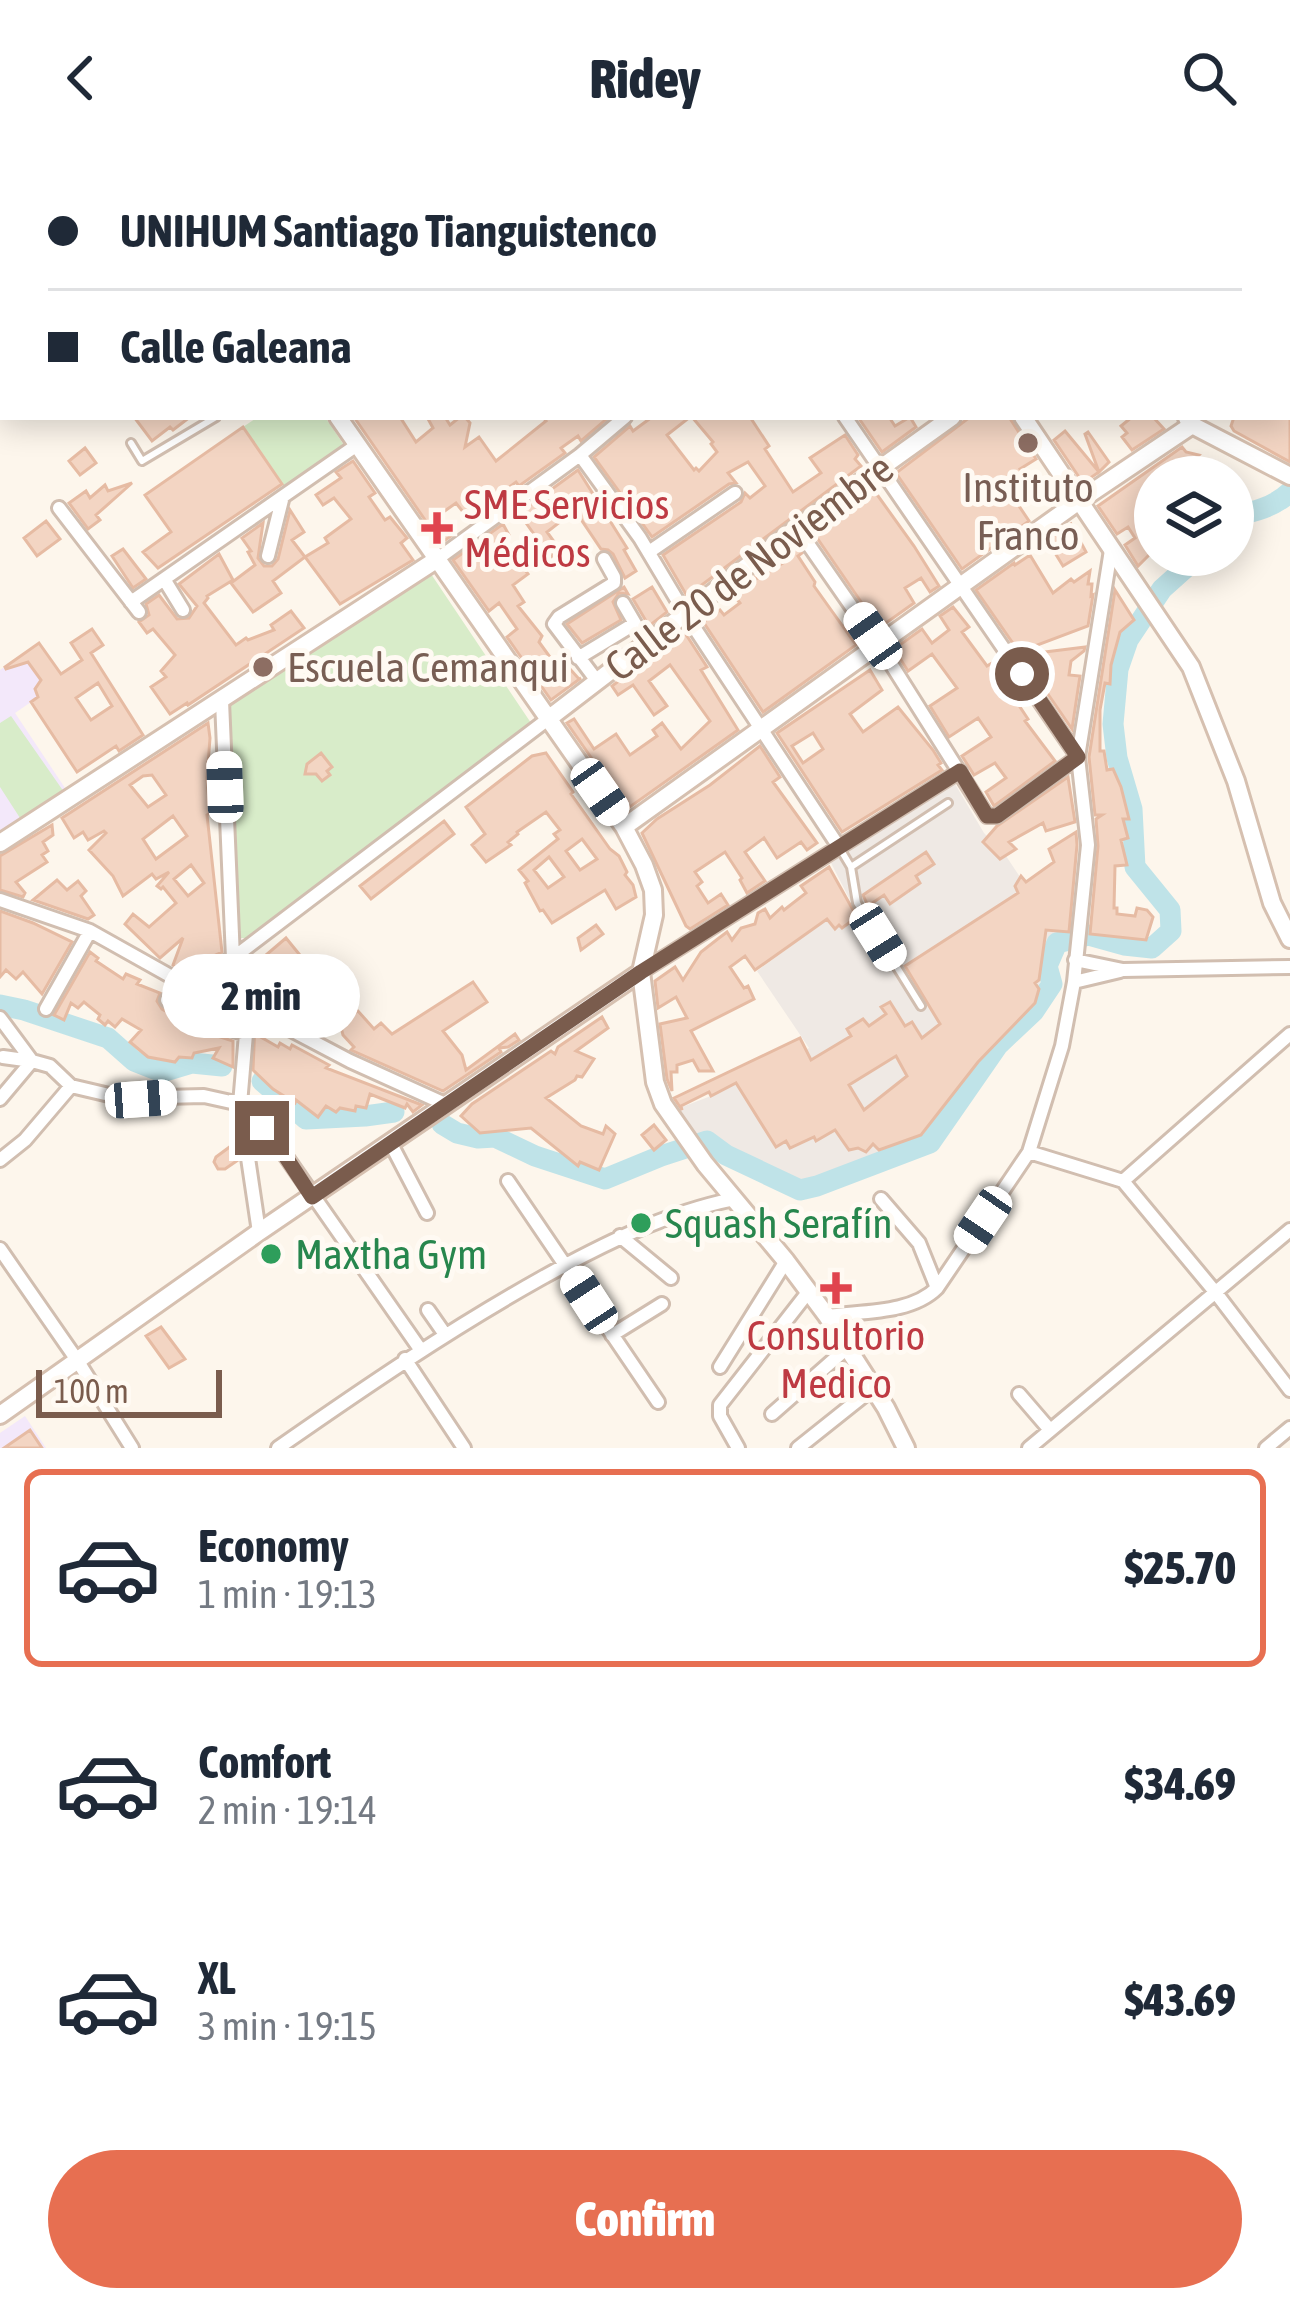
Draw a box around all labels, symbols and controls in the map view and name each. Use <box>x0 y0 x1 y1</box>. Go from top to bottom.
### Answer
icon: back <box>48 45 114 111</box>
icon: search <box>1176 45 1242 111</box>
text: Ridey <box>589 48 701 109</box>
text: UNIHUM Santiago Tianguistenco <box>120 205 657 257</box>
text: Calle Galeana <box>120 321 352 373</box>
marker: Instituto Franco <box>1015 430 1041 456</box>
street label: Calle 20 de Noviembre <box>596 443 902 691</box>
map controls <box>1134 456 1254 576</box>
button: layers <box>1134 456 1254 576</box>
place label: Instituto Franco <box>962 463 1094 559</box>
place label: SME Servicios Médicos <box>464 480 669 576</box>
marker: SME Servicios Médicos <box>421 512 453 544</box>
car <box>838 596 908 676</box>
place label: Escuela Cemanqui <box>287 643 569 691</box>
route start <box>995 647 1049 701</box>
marker: Escuela Cemanqui <box>250 654 276 680</box>
car <box>206 750 244 824</box>
car <box>565 752 635 832</box>
car <box>844 897 912 977</box>
callout: 2 min <box>163 954 361 1038</box>
text: 2 min <box>221 974 301 1018</box>
car <box>104 1079 178 1119</box>
route end <box>235 1101 289 1155</box>
car <box>948 1180 1018 1260</box>
place label: Squash Serafín <box>665 1199 893 1247</box>
marker: Squash Serafín <box>628 1210 654 1236</box>
place label: Maxtha Gym <box>295 1230 487 1278</box>
marker: Maxtha Gym <box>258 1241 284 1267</box>
car <box>554 1260 624 1340</box>
marker: Consultorio Medico <box>820 1272 852 1304</box>
place label: Consultorio Medico <box>747 1311 925 1407</box>
scale bar <box>36 1364 222 1417</box>
text: 100 m <box>54 1372 129 1410</box>
icon: car <box>54 1514 162 1622</box>
text: Economy <box>198 1520 349 1572</box>
text: $25.70 <box>1124 1542 1236 1594</box>
text: 1 min · 19:13 <box>198 1572 377 1616</box>
icon: car <box>54 1730 162 1838</box>
text: Comfort <box>198 1736 331 1788</box>
text: $34.69 <box>1124 1758 1236 1810</box>
text: 2 min · 19:14 <box>198 1788 377 1832</box>
icon: car <box>54 1946 162 2054</box>
text: XL <box>198 1952 236 2004</box>
text: $43.69 <box>1124 1974 1236 2026</box>
text: 3 min · 19:15 <box>198 2004 377 2048</box>
button: Confirm <box>48 2150 1242 2288</box>

